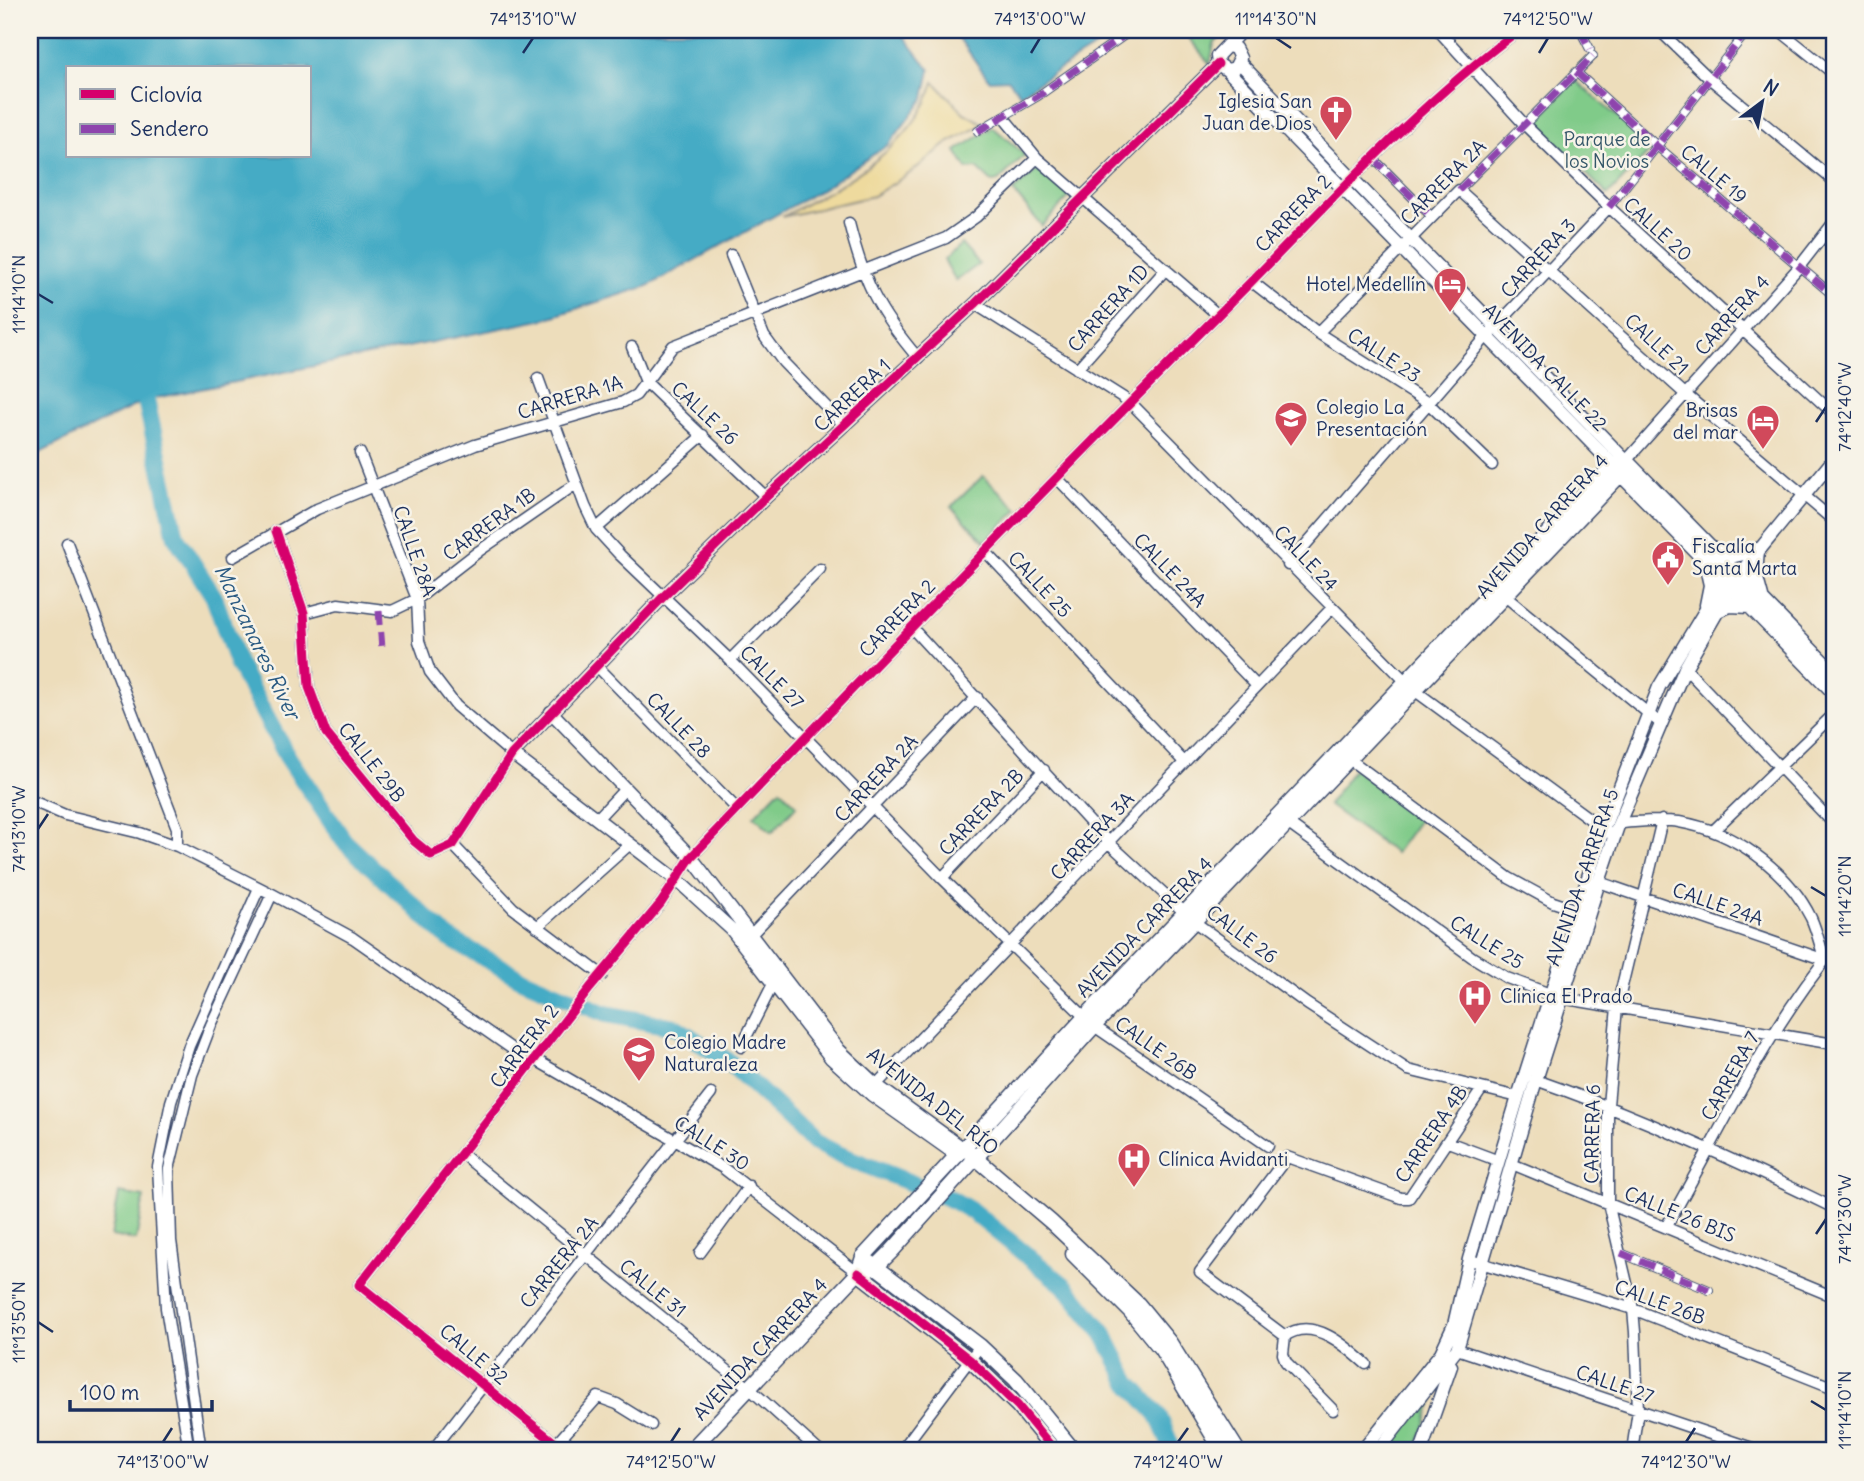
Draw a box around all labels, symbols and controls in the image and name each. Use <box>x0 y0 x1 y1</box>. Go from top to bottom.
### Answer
text: 74°13'10"W <box>489 7 577 30</box>
text: 74°13'00"W <box>994 7 1086 30</box>
text: 11°14'30"N <box>1235 7 1317 30</box>
text: 74°12'50"W <box>1503 7 1593 30</box>
legend <box>66 66 312 158</box>
north arrow <box>1728 66 1798 136</box>
text: N <box>1759 74 1783 101</box>
text: Ciclovía <box>130 81 203 108</box>
place label: Iglesia San Juan de Dios <box>1202 89 1312 135</box>
church icon: Iglesia San Juan de Dios <box>1317 93 1355 142</box>
text: Sendero <box>130 115 209 142</box>
park label: Parque de los Novios <box>1564 127 1650 173</box>
street label: CARRERA 2A <box>1395 134 1491 230</box>
street label: CALLE 19 <box>1676 139 1752 209</box>
street label: CARRERA 2 <box>1250 169 1336 257</box>
street label: CALLE 20 <box>1619 192 1697 266</box>
street label: CARRERA 3 <box>1495 213 1581 303</box>
text: 11°14'10"N <box>7 255 30 333</box>
street label: CARRERA 1D <box>1062 259 1154 357</box>
hotel icon: Hotel Medellín <box>1431 265 1469 314</box>
street label: CARRERA 4 <box>1690 270 1774 360</box>
place label: Hotel Medellín <box>1306 272 1426 296</box>
street label: AVENIDA CALLE 22 <box>1478 298 1612 436</box>
street label: CALLE 21 <box>1620 308 1694 380</box>
street label: CALLE 23 <box>1343 323 1425 387</box>
street label: CARRERA 1 <box>809 353 895 437</box>
text: 74°12'40"W <box>1833 362 1856 452</box>
street label: CARRERA 1A <box>515 370 625 424</box>
street label: CALLE 26 <box>667 376 743 450</box>
place label: Colegio La Presentación <box>1316 395 1427 441</box>
place label: Brisas del mar <box>1673 398 1738 444</box>
school or university icon: Colegio La Presentación <box>1272 399 1310 448</box>
hotel icon: Brisas del mar <box>1744 402 1782 451</box>
street label: AVENIDA CARRERA 4 <box>1471 449 1613 603</box>
street label: CARRERA 1B <box>438 482 540 566</box>
street label: CALLE 28A <box>388 502 442 600</box>
street label: CALLE 24 <box>1269 520 1343 596</box>
street label: CALLE 24A <box>1129 528 1211 612</box>
place label: Fiscalía Santa Marta <box>1692 534 1797 580</box>
public building icon: Fiscalía Santa Marta <box>1649 538 1687 587</box>
street label: CALLE 25 <box>1003 546 1077 622</box>
water label: Manzanares River <box>208 560 308 726</box>
street label: CARRERA 2 <box>854 574 940 662</box>
street label: CALLE 27 <box>735 640 809 714</box>
street label: CALLE 28 <box>642 687 716 763</box>
street label: CALLE 29B <box>333 717 411 807</box>
street label: CARRERA 2A <box>829 729 923 827</box>
street label: CARRERA 2B <box>934 763 1028 861</box>
text: 74°13'10"W <box>7 785 30 873</box>
street label: AVENIDA CARRERA 5 <box>1540 785 1624 969</box>
street label: CARRERA 3A <box>1045 787 1139 885</box>
street label: AVENIDA CARRERA 4 <box>1071 852 1217 1002</box>
text: 11°14'20"N <box>1833 855 1856 937</box>
street label: CALLE 24A <box>1669 877 1767 931</box>
street label: CALLE 26 <box>1202 900 1282 968</box>
street label: CALLE 25 <box>1446 910 1528 974</box>
hospital icon: Clínica El Prado <box>1456 977 1494 1026</box>
place label: Clínica El Prado <box>1500 984 1633 1008</box>
street label: CARRERA 2 <box>485 999 563 1093</box>
street label: CALLE 26B <box>1110 1011 1202 1085</box>
street label: CARRERA 7 <box>1696 1027 1764 1125</box>
place label: Colegio Madre Naturaleza <box>664 1030 786 1076</box>
school or university icon: Colegio Madre Naturaleza <box>620 1034 658 1083</box>
street label: AVENIDA DEL RÍO <box>862 1042 1004 1160</box>
street label: CARRERA 4B <box>1390 1081 1472 1187</box>
street label: CARRERA 6 <box>1579 1084 1605 1184</box>
street label: CALLE 30 <box>670 1110 754 1176</box>
hospital icon: Clínica Avidanti <box>1115 1140 1153 1189</box>
place label: Clínica Avidanti <box>1158 1147 1288 1171</box>
text: 74°12'30"W <box>1833 1174 1856 1264</box>
street label: CALLE 26 BIS <box>1621 1181 1739 1247</box>
street label: CARRERA 2A <box>515 1211 603 1313</box>
street label: CALLE 31 <box>615 1254 691 1322</box>
street label: AVENIDA CARRERA 4 <box>688 1273 832 1425</box>
street label: CALLE 26B <box>1611 1274 1709 1330</box>
text: 11°13'50"N <box>7 1281 30 1363</box>
street label: CALLE 32 <box>435 1318 513 1390</box>
street label: CALLE 27 <box>1573 1360 1657 1408</box>
scale bar <box>70 1369 212 1413</box>
text: 11°14'10"N <box>1833 1371 1856 1449</box>
text: 100 m <box>80 1379 139 1406</box>
text: 74°13'00"W <box>117 1450 209 1473</box>
text: 74°12'50"W <box>626 1450 716 1473</box>
text: 74°12'40"W <box>1133 1450 1223 1473</box>
text: 74°12'30"W <box>1641 1450 1731 1473</box>

